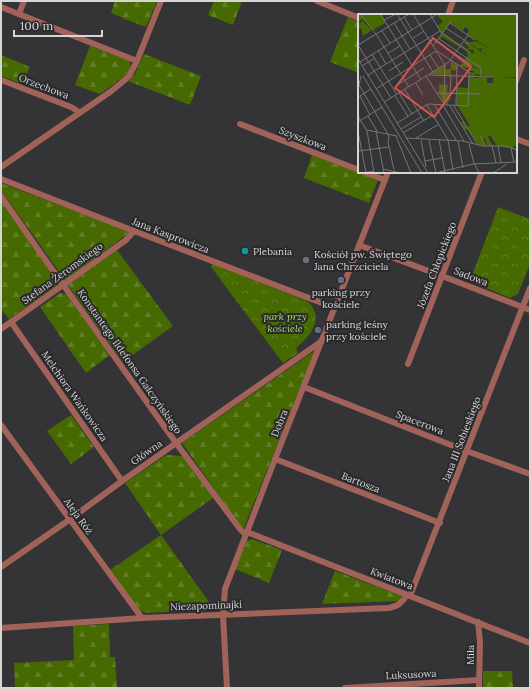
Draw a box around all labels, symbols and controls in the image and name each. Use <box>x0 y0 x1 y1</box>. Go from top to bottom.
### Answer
scale bar <box>14 12 102 38</box>
inset map <box>358 14 517 173</box>
text: 100 m <box>20 18 53 33</box>
street label: Orzechowa <box>17 71 71 102</box>
street label: Szyszkowa <box>277 123 328 153</box>
street label: Jana Kasprowicza <box>129 214 211 256</box>
street label: Józefa Chłopickiego <box>414 220 459 311</box>
street label: Stefana Żeromskiego <box>19 239 106 307</box>
place label: Plebania <box>253 245 292 258</box>
marker: Plebania <box>240 246 250 256</box>
place label: Kościół pw. Świętego Jana Chrzciciela <box>313 248 412 273</box>
marker: Kościół pw. Świętego Jana Chrzciciela <box>301 255 311 265</box>
street label: Sadowa <box>452 264 490 289</box>
marker: parking przy kościele <box>336 275 346 285</box>
street label: Konstantego Ildefonsa Gałczyńskiego <box>74 286 185 436</box>
place label: parking przy kościele <box>312 286 371 311</box>
park label: park przy kościele <box>263 310 307 335</box>
place label: parking leśny przy kościele <box>326 318 389 343</box>
marker: parking leśny przy kościele <box>313 325 323 335</box>
street label: Melchiora Wańkowicza <box>38 349 111 444</box>
street label: Jana III Sobieskiego <box>439 395 484 485</box>
street label: Spacerowa <box>394 407 446 438</box>
street label: Dobra <box>268 408 291 439</box>
street label: Główna <box>128 437 165 468</box>
street label: Bartosza <box>340 469 382 496</box>
street label: Aleja Róż <box>60 495 96 537</box>
street label: Kwiatowa <box>369 564 415 593</box>
street label: Niezapominajki <box>170 598 242 613</box>
street label: Miła <box>464 645 477 665</box>
street label: Luksusowa <box>385 667 437 682</box>

